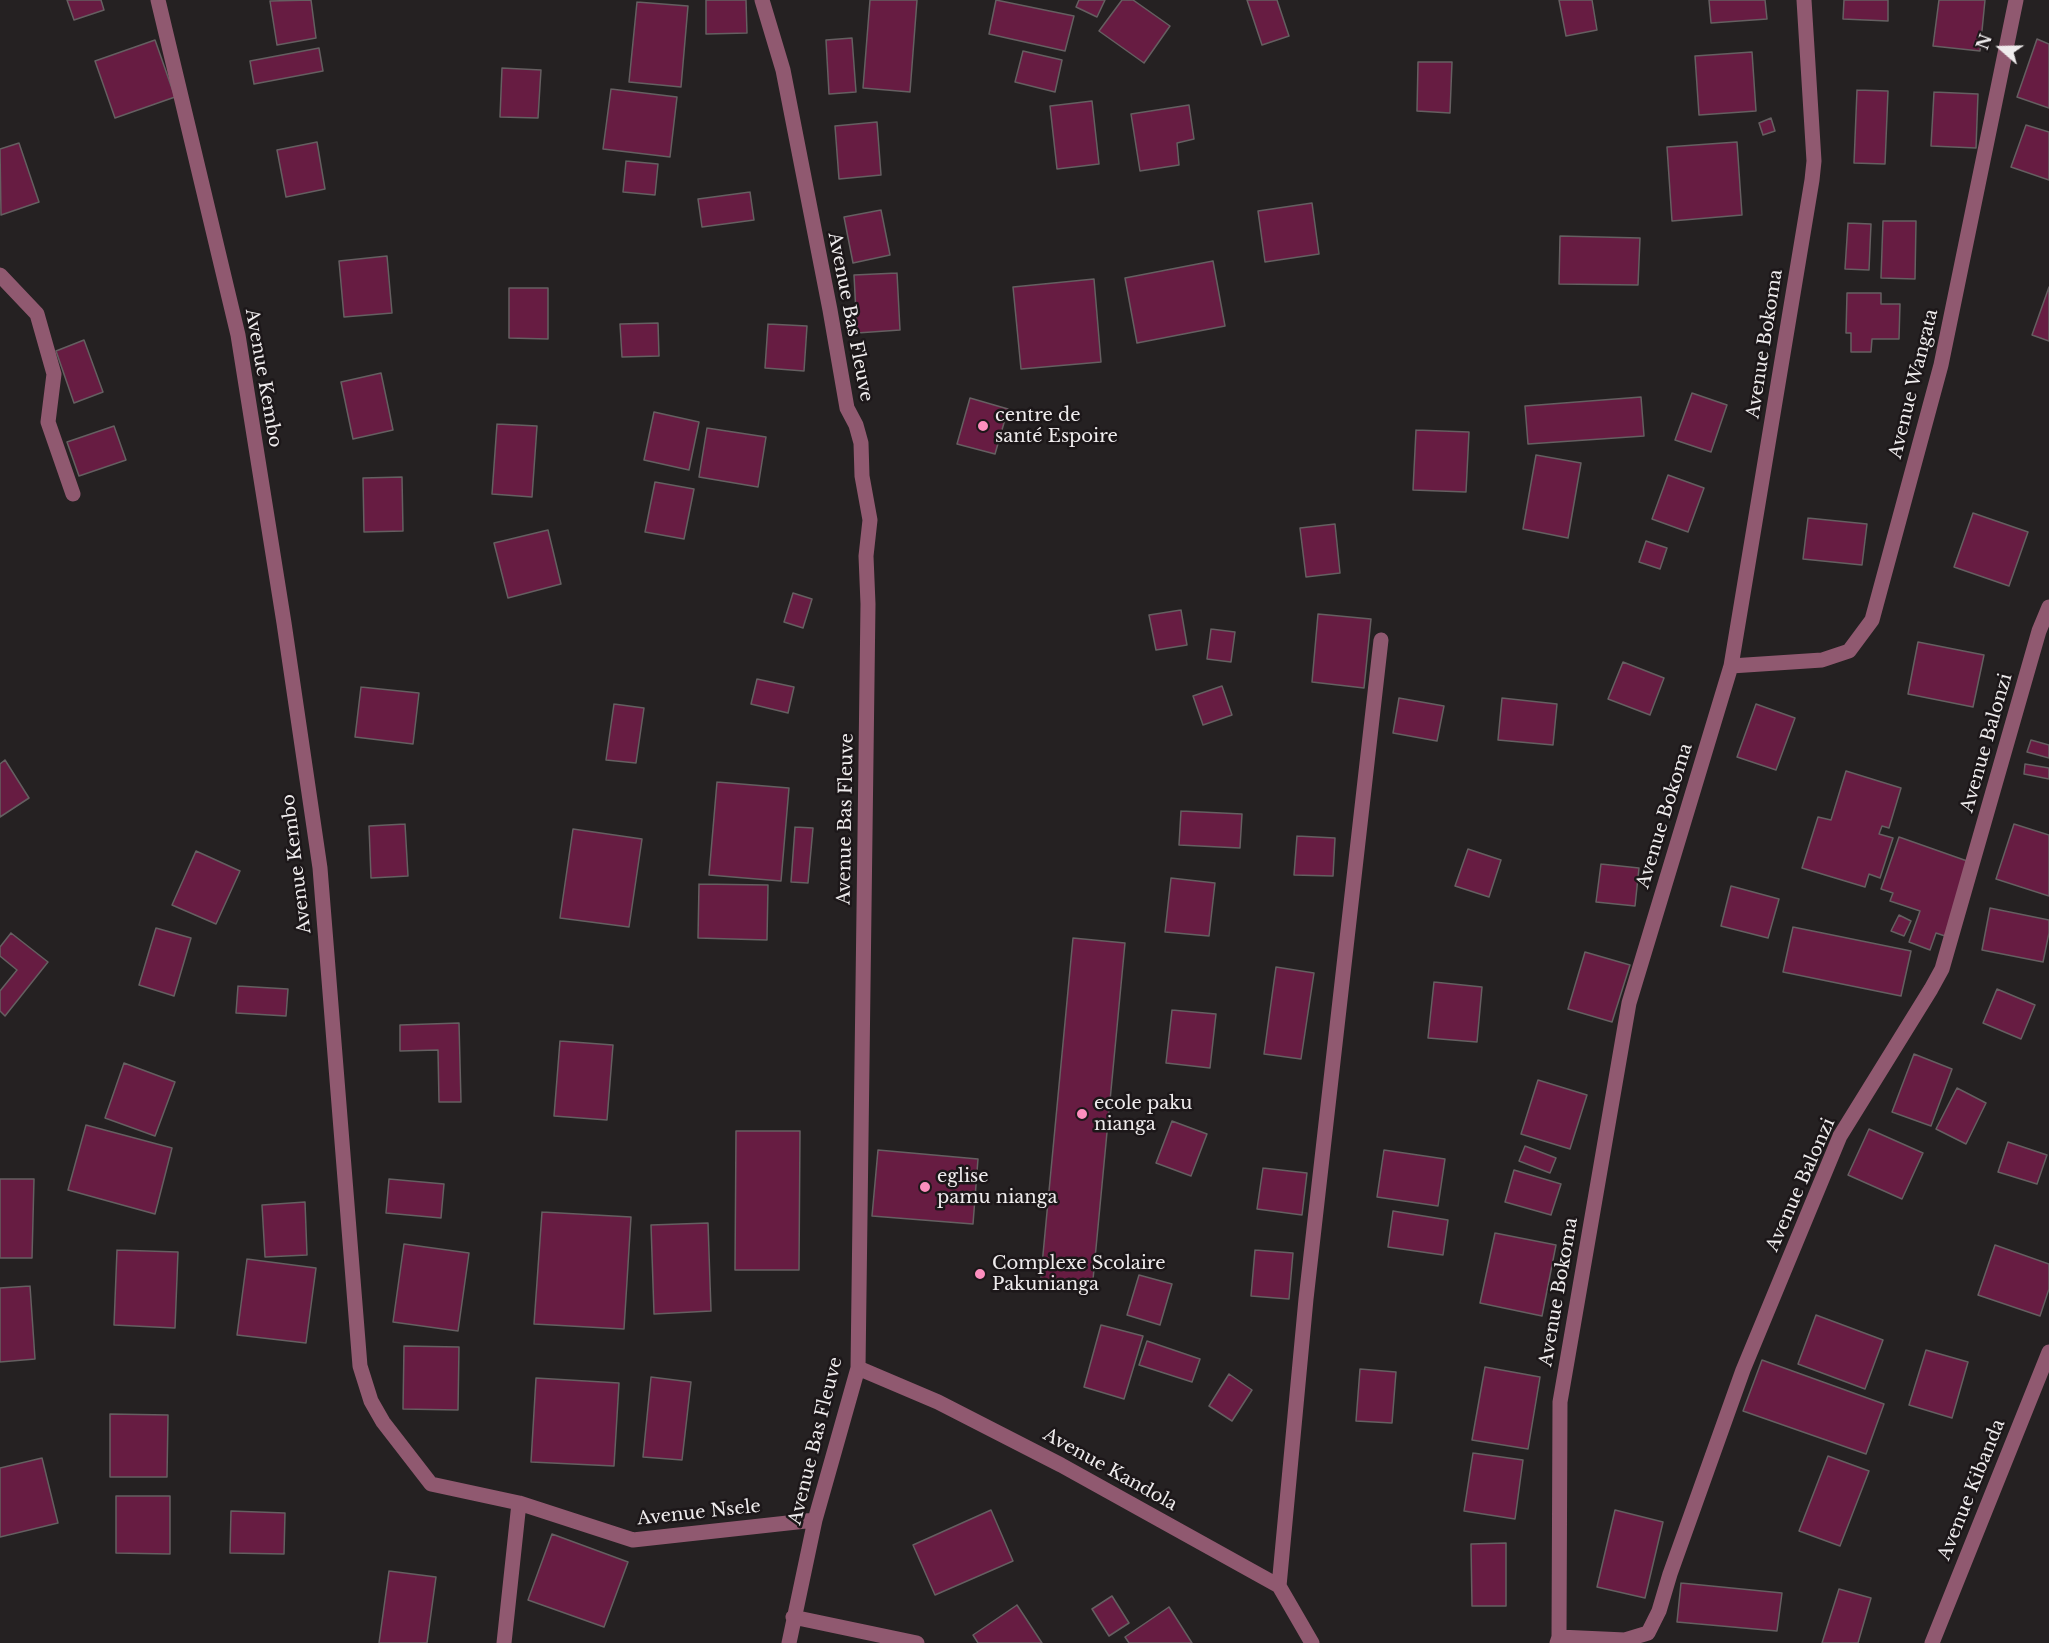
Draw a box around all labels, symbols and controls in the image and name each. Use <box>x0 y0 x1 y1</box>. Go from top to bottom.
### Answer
north arrow <box>1971 18 2031 78</box>
text: N <box>1972 31 1996 52</box>
street label: Avenue Bas Fleuve <box>823 231 877 403</box>
street label: Avenue Bokoma <box>1743 268 1787 420</box>
street label: Avenue Kembo <box>240 307 286 449</box>
street label: Avenue Wangata <box>1885 307 1943 461</box>
place label: centre de santé Espoire <box>995 405 1118 448</box>
marker: centre de santé Espoire <box>976 419 990 433</box>
street label: Avenue Balonzi <box>1957 671 2017 815</box>
street label: Avenue Bas Fleuve <box>834 733 858 905</box>
street label: Avenue Bokoma <box>1633 741 1697 891</box>
street label: Avenue Kembo <box>278 793 316 935</box>
place label: ecole paku nianga <box>1094 1093 1192 1136</box>
marker: ecole paku nianga <box>1075 1107 1089 1121</box>
street label: Avenue Balonzi <box>1762 1115 1840 1255</box>
place label: eglise pamu nianga <box>937 1166 1057 1208</box>
marker: eglise pamu nianga <box>918 1180 932 1194</box>
street label: Avenue Bokoma <box>1535 1216 1583 1368</box>
place label: Complexe Scolaire Pakunianga <box>992 1253 1166 1296</box>
marker: Complexe Scolaire Pakunianga <box>973 1267 987 1281</box>
street label: Avenue Bas Fleuve <box>785 1355 847 1527</box>
street label: Avenue Kibanda <box>1934 1416 2010 1564</box>
street label: Avenue Kandola <box>1039 1424 1181 1516</box>
street label: Avenue Nsele <box>636 1496 762 1530</box>

